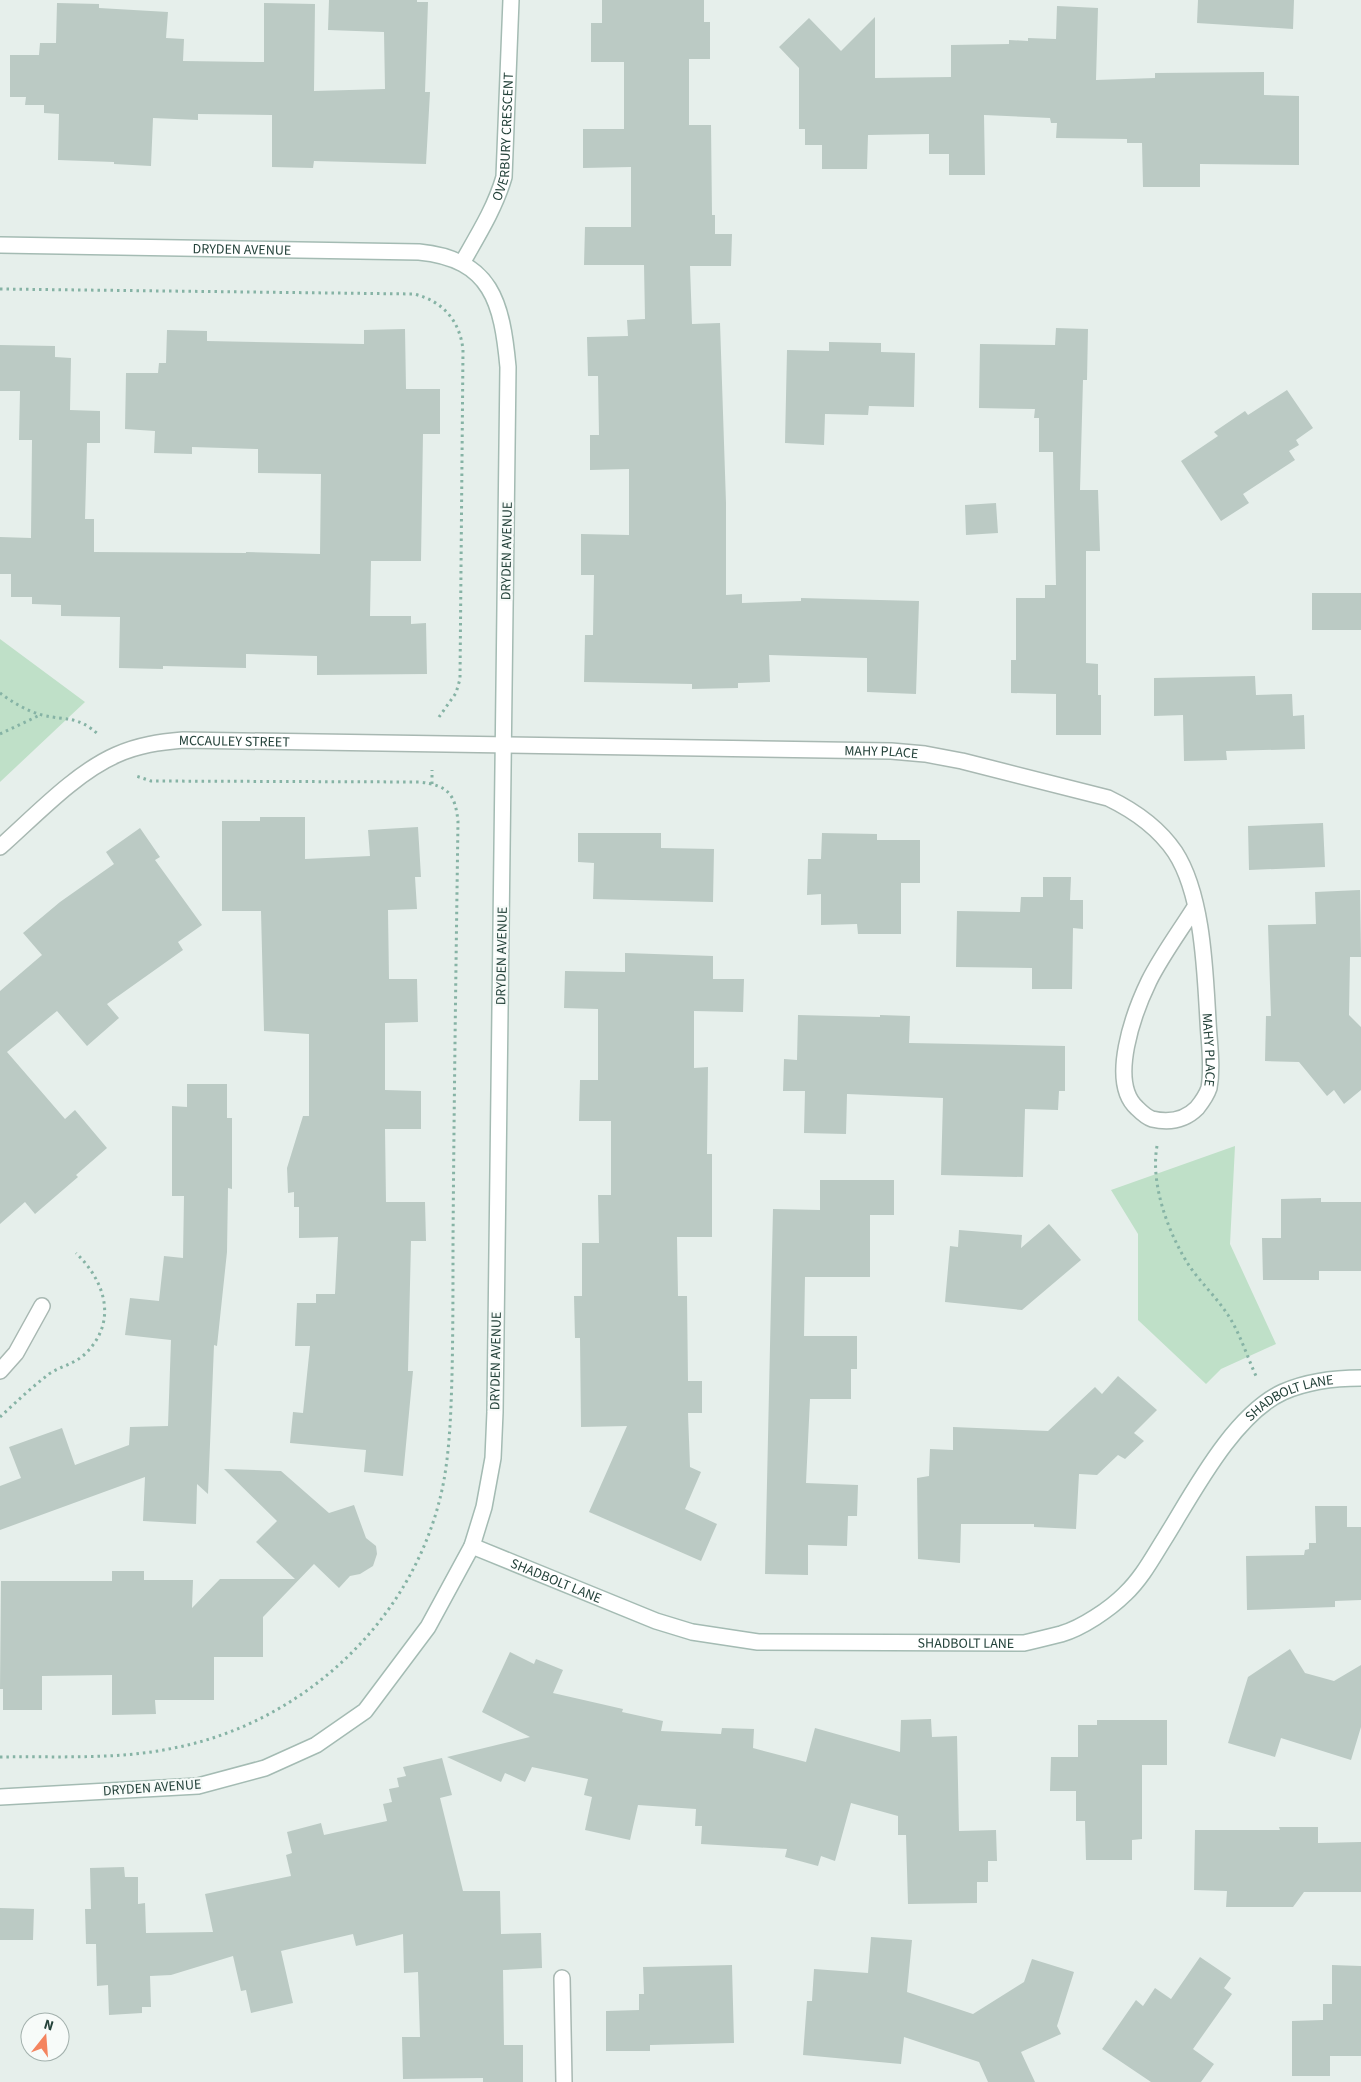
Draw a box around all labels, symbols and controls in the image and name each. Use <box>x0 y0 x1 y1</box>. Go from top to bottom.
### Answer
street label: OVERBURY CRESCENT <box>487 72 519 204</box>
street label: DRYDEN AVENUE <box>192 239 291 261</box>
street label: DRYDEN AVENUE <box>496 502 518 600</box>
street label: MCCAULEY STREET <box>179 731 290 753</box>
street label: MAHY PLACE <box>844 741 919 764</box>
street label: DRYDEN AVENUE <box>491 907 513 1005</box>
street label: MAHY PLACE <box>1197 1012 1220 1088</box>
street label: DRYDEN AVENUE <box>485 1312 507 1410</box>
street label: SHADBOLT LANE <box>1241 1370 1334 1426</box>
street label: SHADBOLT LANE <box>507 1554 604 1609</box>
street label: SHADBOLT LANE <box>917 1634 1014 1654</box>
street label: DRYDEN AVENUE <box>102 1775 202 1801</box>
north arrow <box>20 2012 70 2062</box>
text: N <box>41 2015 56 2036</box>

